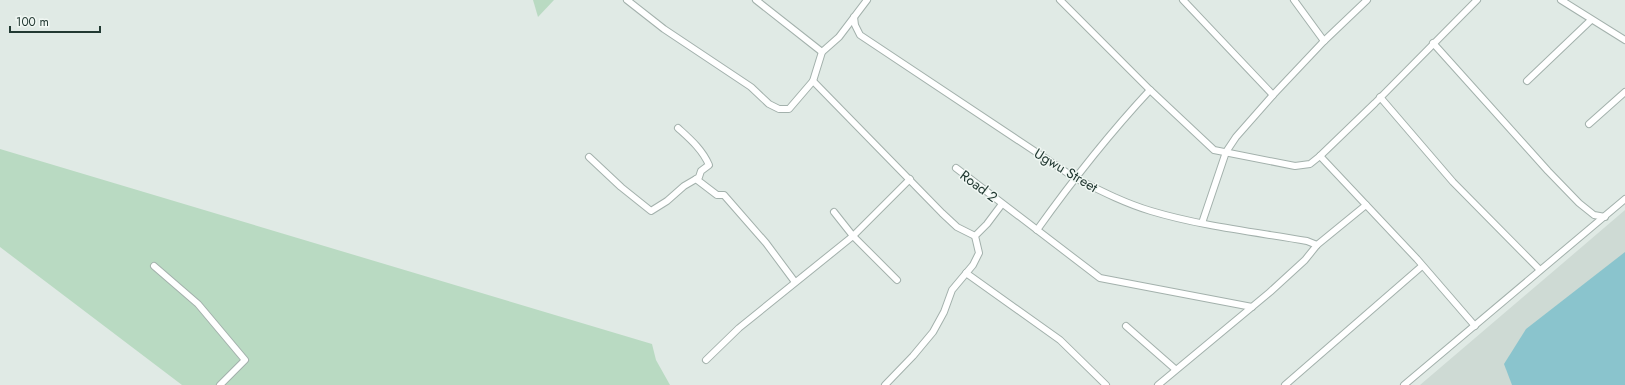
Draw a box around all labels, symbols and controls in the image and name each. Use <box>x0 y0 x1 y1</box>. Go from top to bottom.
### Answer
scale bar <box>10 8 100 34</box>
text: 100 m <box>16 13 49 31</box>
street label: Ugwu Street <box>1030 143 1102 197</box>
street label: Road 2 <box>956 165 1002 207</box>

